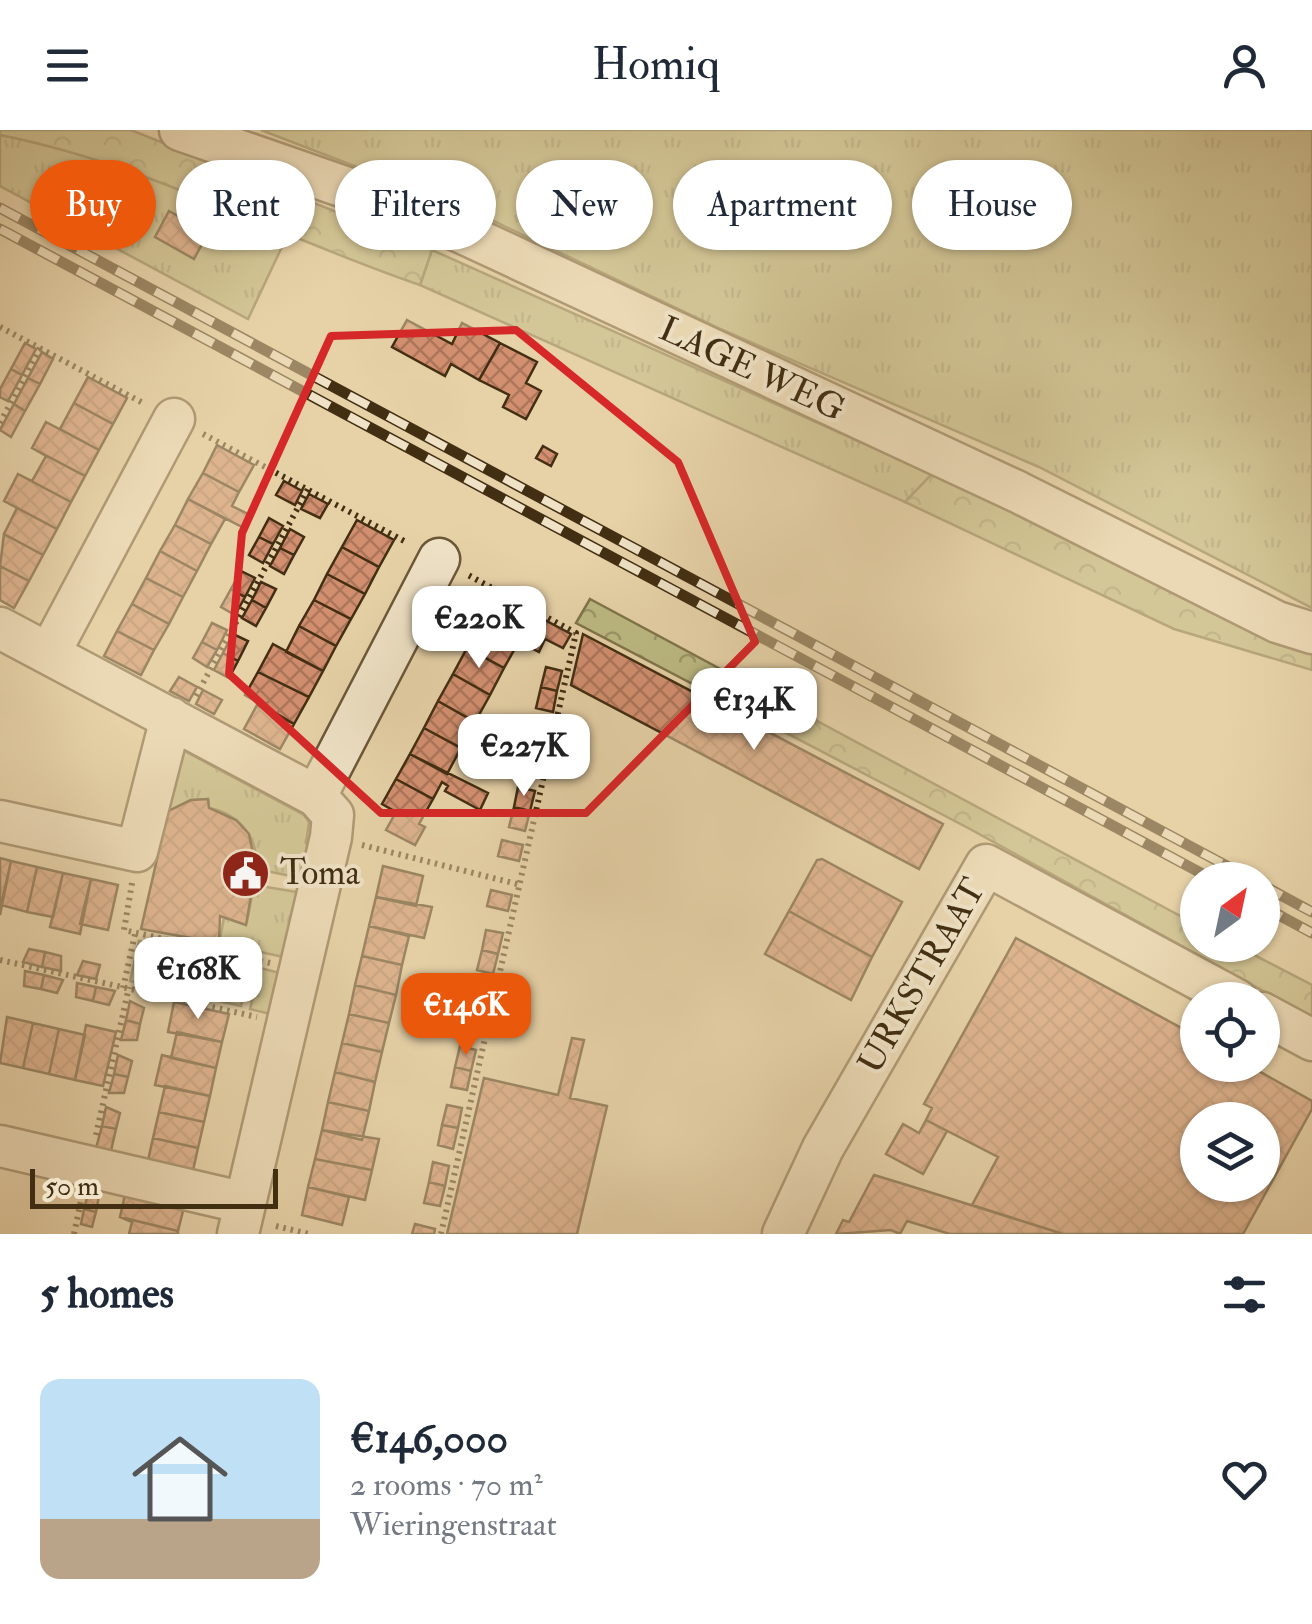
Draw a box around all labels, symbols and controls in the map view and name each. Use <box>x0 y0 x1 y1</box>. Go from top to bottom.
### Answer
text: Homiq <box>592 37 720 93</box>
icon: menu <box>40 38 95 93</box>
icon: person <box>1217 38 1272 93</box>
chip: Buy <box>30 160 156 250</box>
chip: Rent <box>176 160 315 250</box>
chip: Filters <box>335 160 496 250</box>
chip: New <box>516 160 653 250</box>
chip: Apartment <box>673 160 892 250</box>
chip: House <box>912 160 1072 250</box>
street label: LAGE WEG <box>652 307 852 431</box>
pin: €220K <box>409 586 549 671</box>
text: €220K <box>434 598 524 638</box>
pin: €134K <box>684 668 824 753</box>
text: €134K <box>713 680 795 720</box>
pin: €227K <box>454 714 594 799</box>
text: €227K <box>480 726 568 766</box>
public building icon: Toma <box>219 847 271 899</box>
place label: Toma <box>280 851 360 895</box>
north arrow <box>1180 862 1280 962</box>
map controls <box>1180 862 1280 1202</box>
street label: URKSTRAAT <box>848 870 996 1082</box>
pin: €168K <box>128 937 268 1022</box>
text: €168K <box>156 949 240 989</box>
pin: €146K <box>396 973 536 1058</box>
button: locate <box>1180 982 1280 1082</box>
text: €146K <box>423 985 509 1025</box>
button: layers <box>1180 1102 1280 1202</box>
scale bar <box>30 1164 278 1208</box>
text: 50 m <box>45 1169 99 1204</box>
icon: filters <box>1217 1267 1272 1322</box>
text: 5 homes <box>40 1268 174 1320</box>
text: €146,000 <box>350 1413 508 1465</box>
icon: home <box>120 1419 240 1539</box>
icon: heart <box>1217 1452 1272 1507</box>
text: 2 rooms · 70 m² <box>350 1465 543 1505</box>
text: Wieringenstraat <box>350 1505 557 1545</box>

